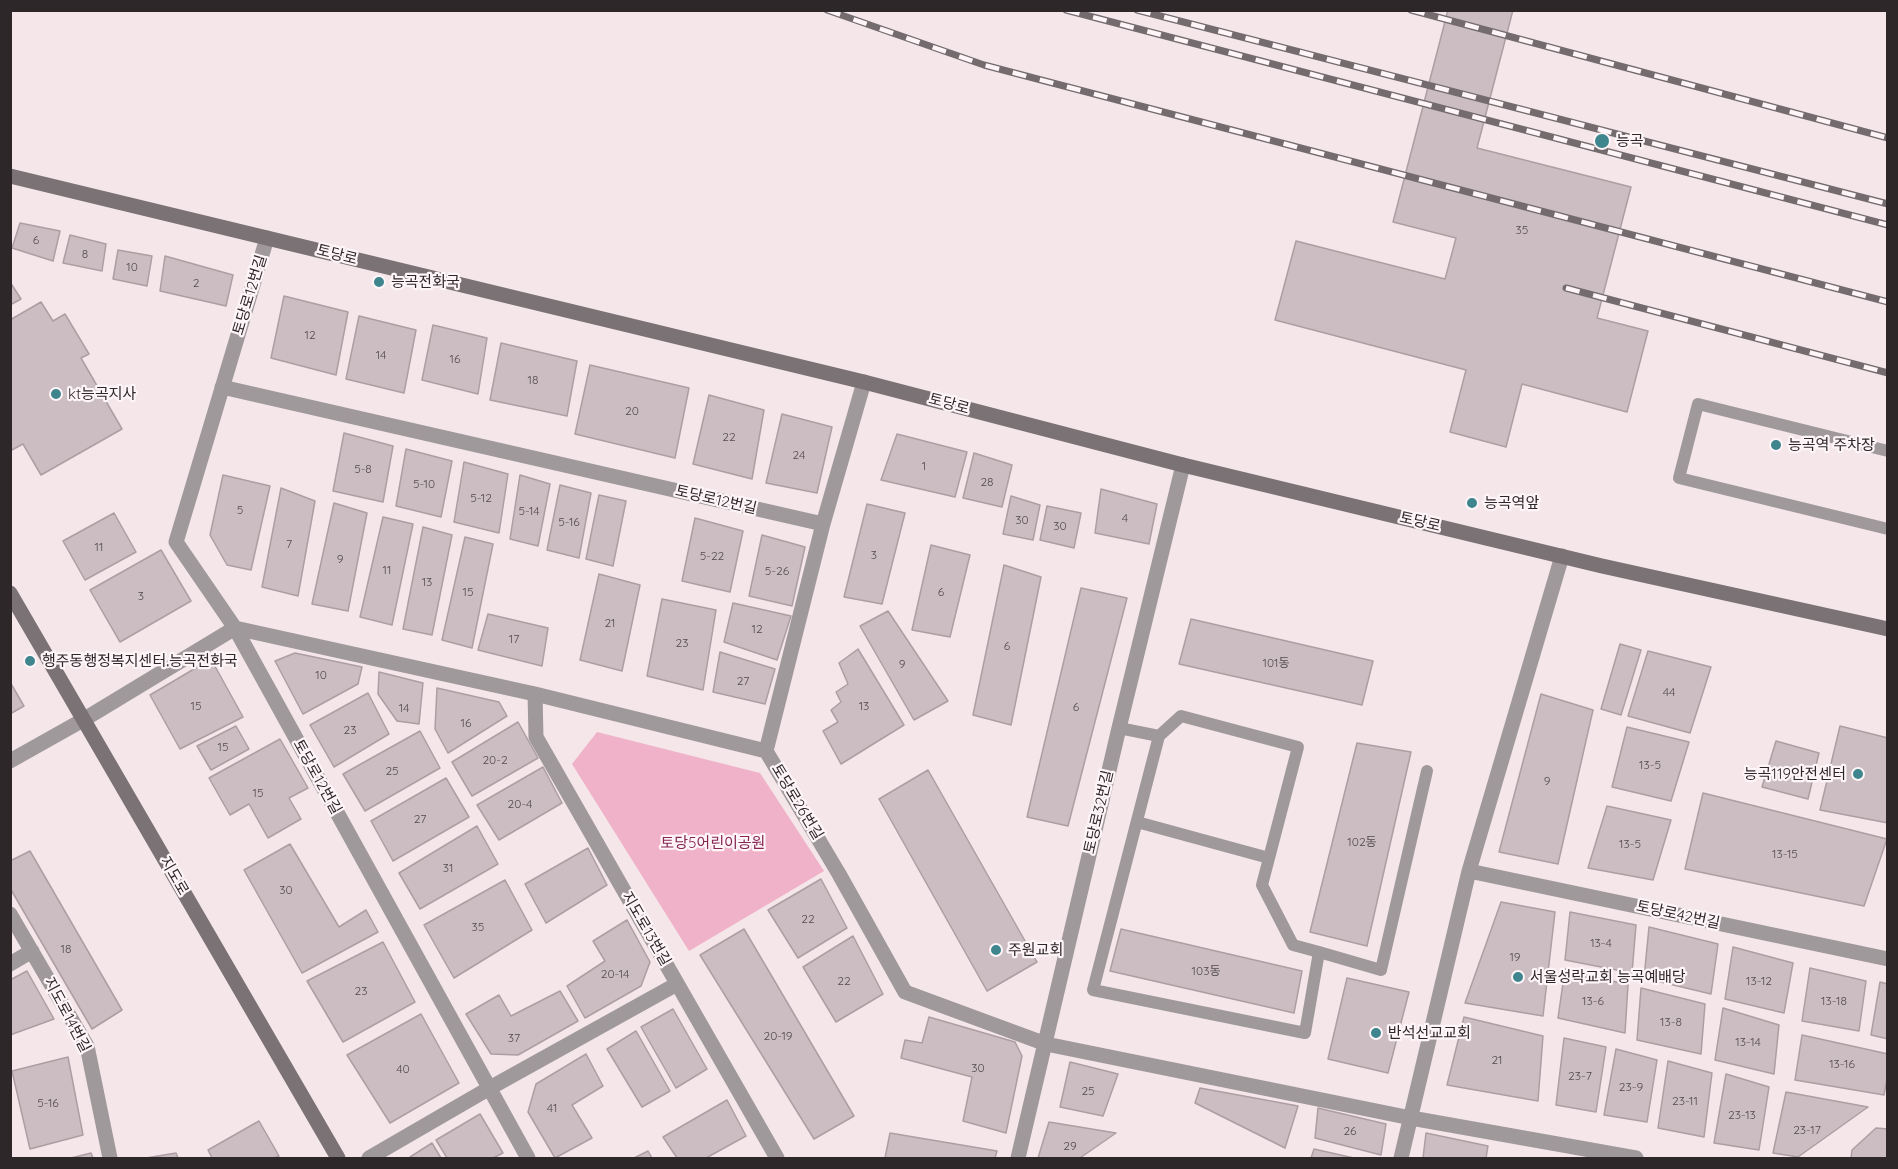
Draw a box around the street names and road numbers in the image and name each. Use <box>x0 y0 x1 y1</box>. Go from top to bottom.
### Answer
street label: 토당로 <box>315 241 359 269</box>
street label: 토당로12번길 <box>229 253 271 337</box>
street label: 토당로 <box>927 390 971 418</box>
street label: 토당로12번길 <box>674 482 758 518</box>
street label: 토당로 <box>1398 509 1442 535</box>
street label: 토당로12번길 <box>289 736 345 818</box>
street label: 토당로26번길 <box>767 761 827 843</box>
street label: 토당로32번길 <box>1081 768 1117 856</box>
street label: 지도로 <box>156 854 192 898</box>
street label: 지도로13번길 <box>618 889 674 969</box>
street label: 토당로42번길 <box>1634 897 1722 933</box>
street label: 지도로14번길 <box>40 974 94 1056</box>

